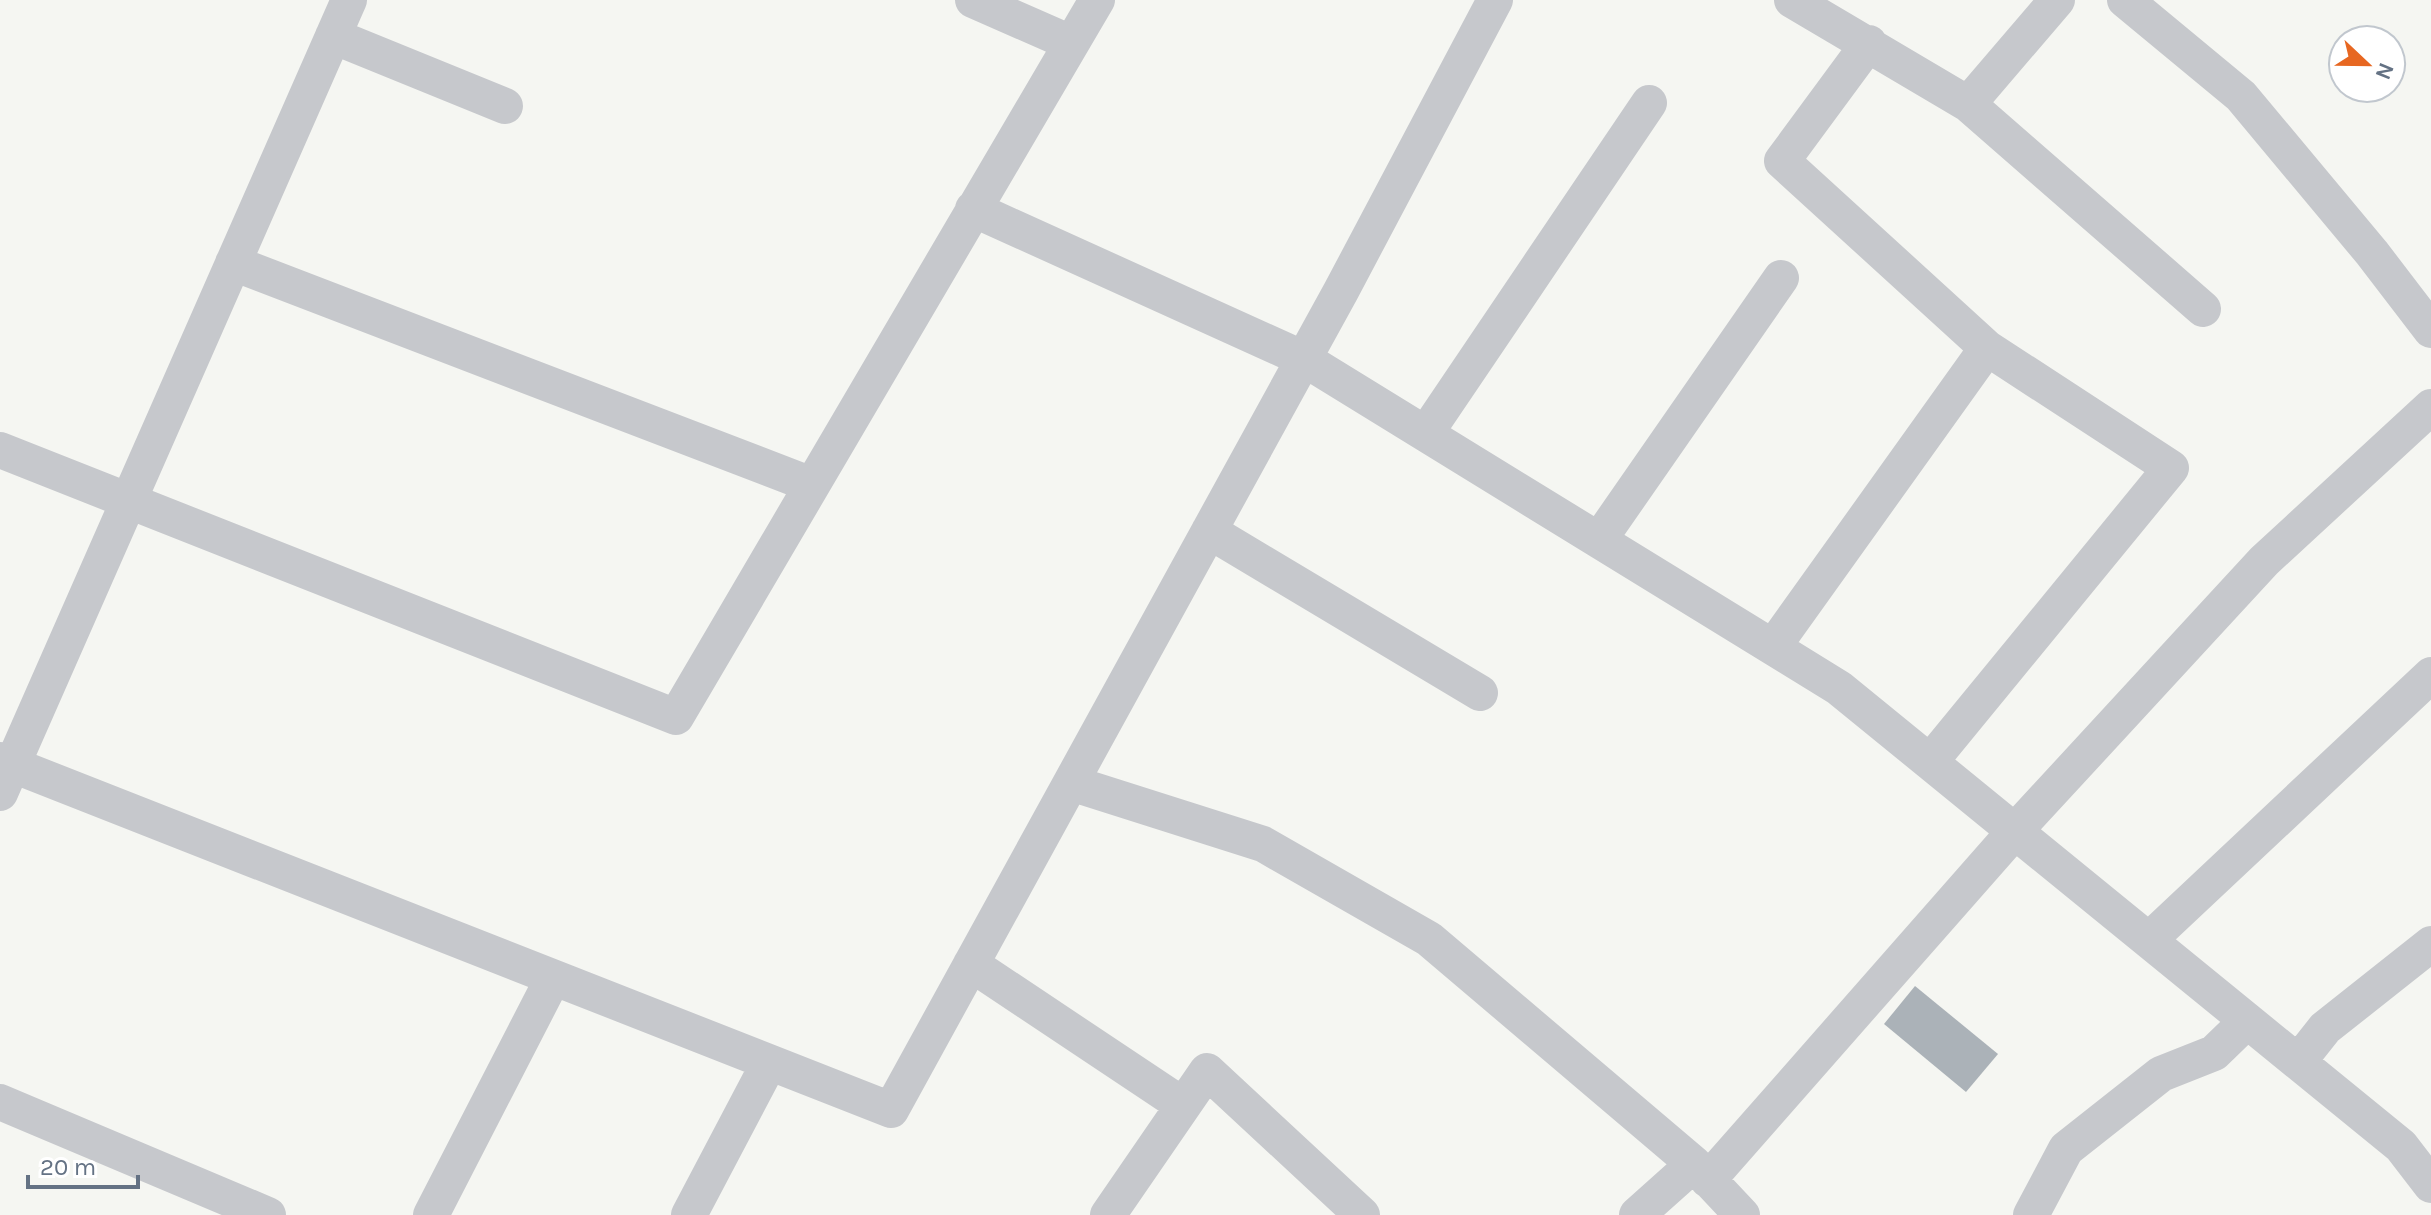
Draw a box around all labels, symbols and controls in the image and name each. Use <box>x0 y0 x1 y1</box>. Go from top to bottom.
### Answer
north arrow <box>2327 24 2407 104</box>
text: N <box>2370 59 2400 83</box>
scale bar <box>28 1139 138 1189</box>
text: 20 m <box>40 1153 96 1181</box>

